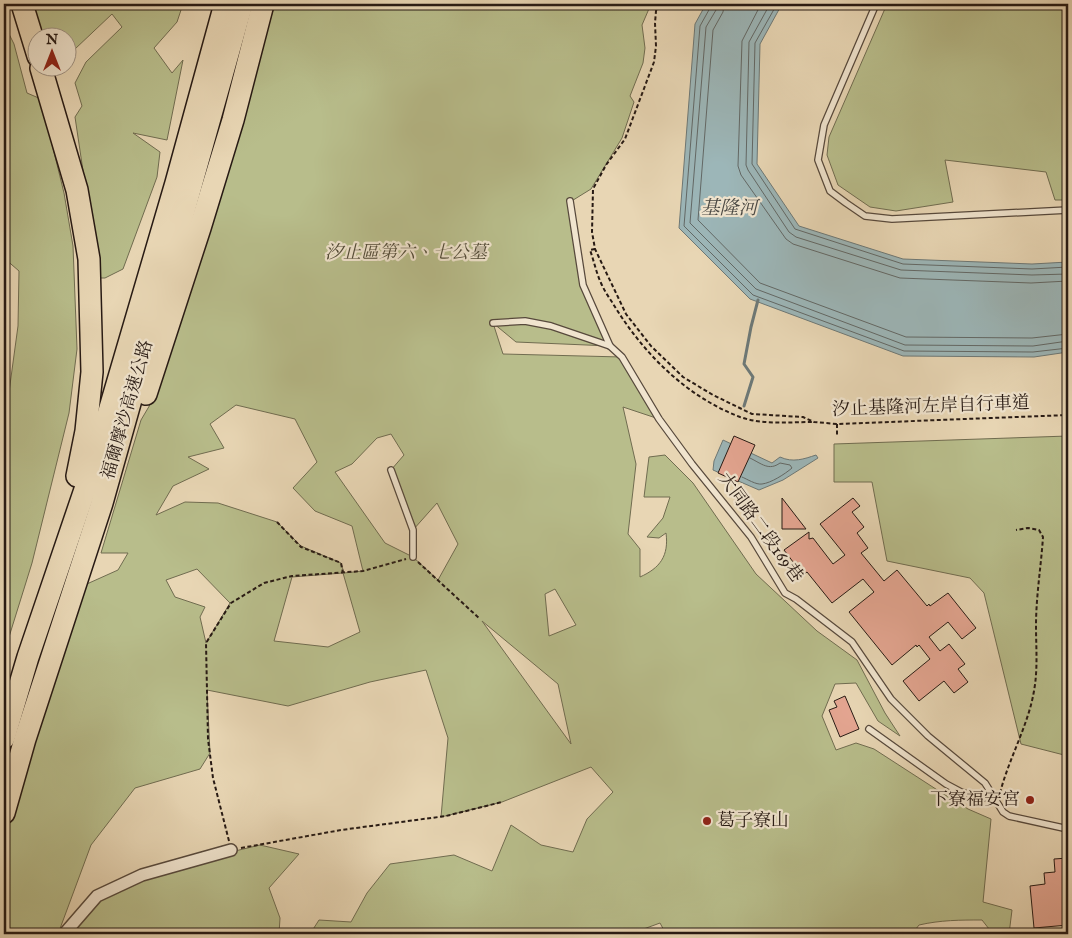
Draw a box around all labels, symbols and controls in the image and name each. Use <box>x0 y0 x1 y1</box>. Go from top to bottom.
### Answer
north arrow <box>28 28 78 78</box>
text: N <box>45 31 58 49</box>
water label: 基隆河 <box>700 197 760 221</box>
park label: 汐止區第六、七公墓 <box>325 242 490 265</box>
street label: 福爾摩沙高速公路 <box>97 338 159 482</box>
street label: 汐止基隆河左岸自行車道 <box>832 392 1030 422</box>
street label: 大同路二段169巷 <box>712 469 808 587</box>
place label: 下寮福安宮 <box>930 789 1020 812</box>
marker: 下寮福安宮 <box>1024 794 1036 806</box>
place label: 葛子寮山 <box>717 810 789 833</box>
marker: 葛子寮山 <box>701 815 713 827</box>

